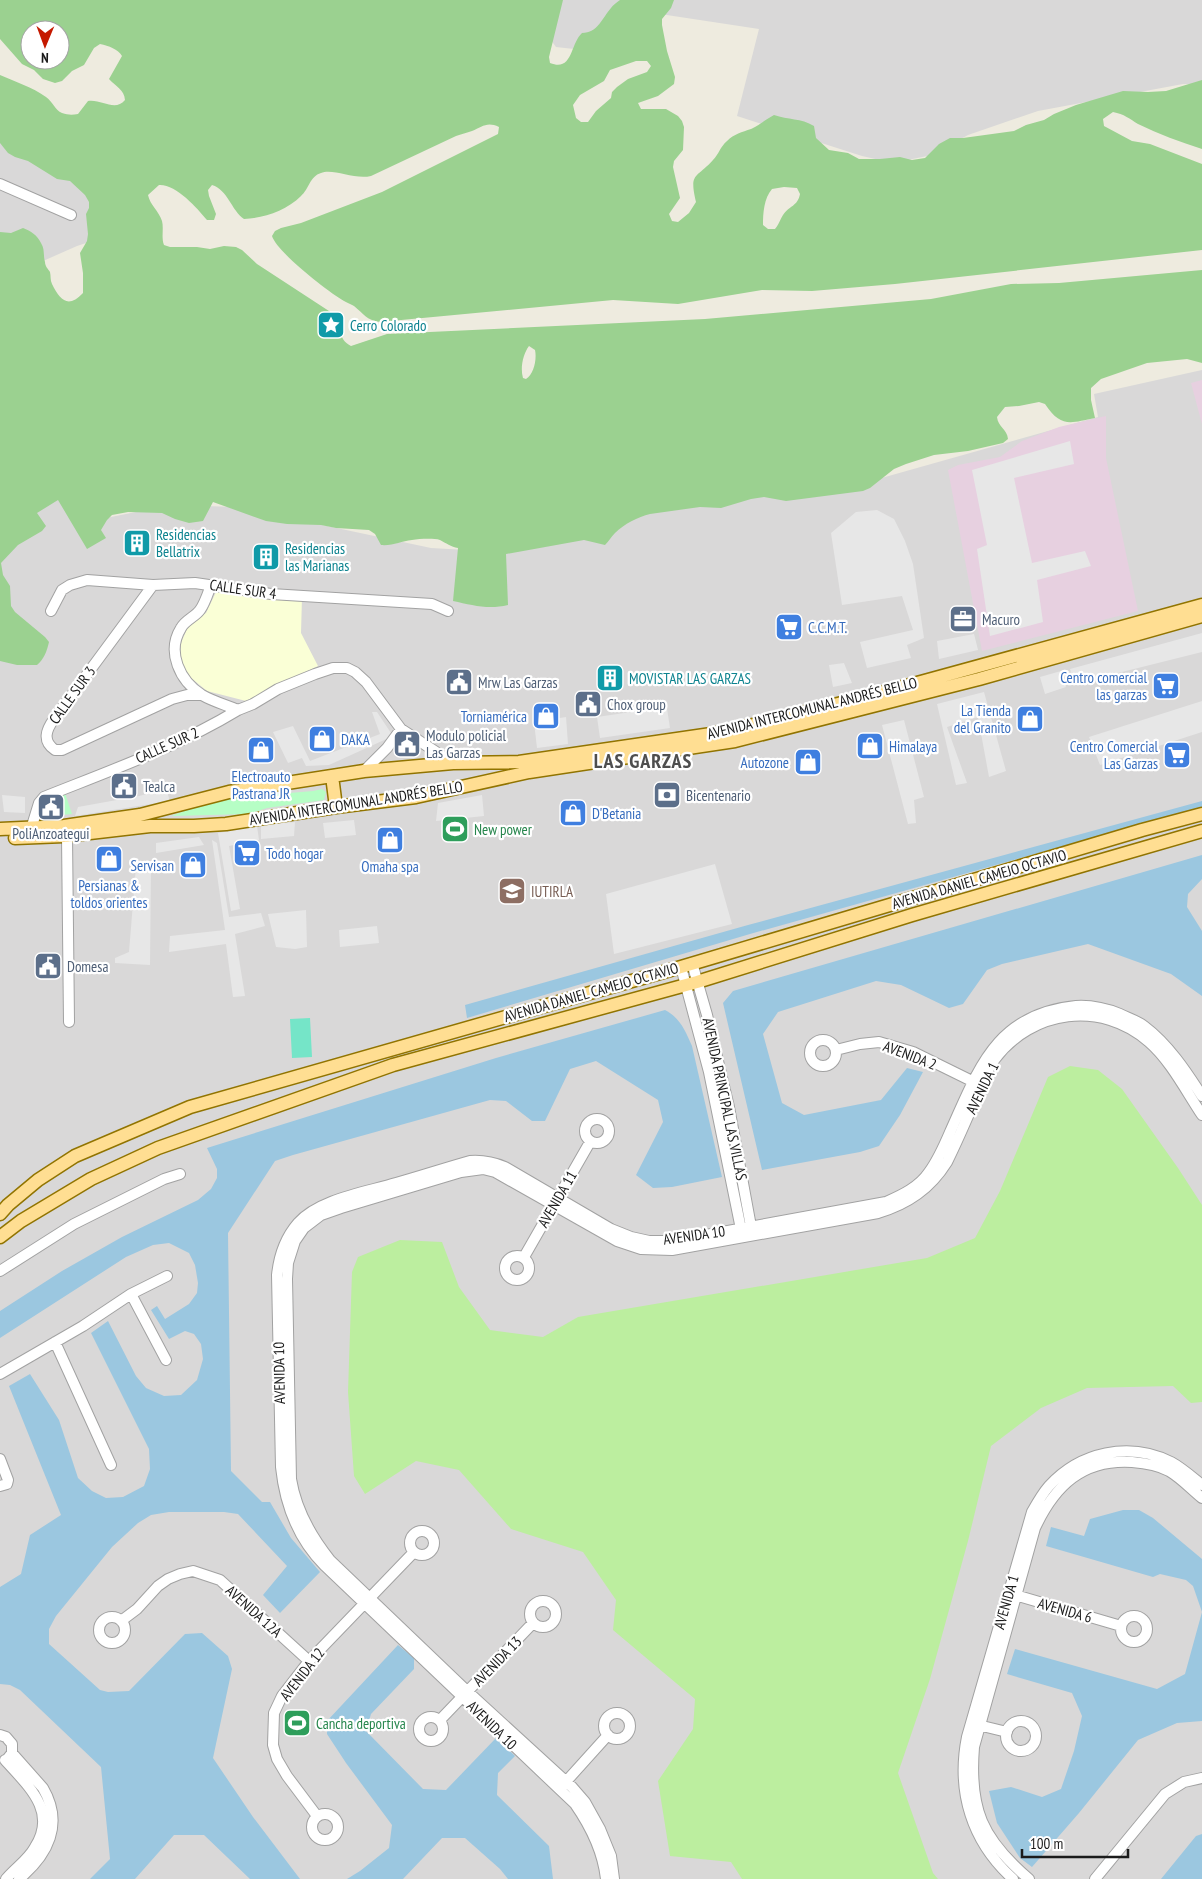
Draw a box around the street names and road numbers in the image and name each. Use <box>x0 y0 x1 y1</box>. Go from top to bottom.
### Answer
street label: CALLE SUR 4 <box>208 575 278 603</box>
street label: CALLE SUR 3 <box>45 662 99 728</box>
street label: AVENIDA INTERCOMUNAL ANDRÉS BELLO <box>705 673 919 743</box>
street label: CALLE SUR 2 <box>133 723 201 767</box>
street label: AVENIDA INTERCOMUNAL ANDRÉS BELLO <box>248 777 464 829</box>
street label: AVENIDA DANIEL CAMEJO OCTAVIO <box>890 845 1068 913</box>
street label: AVENIDA DANIEL CAMEJO OCTAVIO <box>502 958 680 1026</box>
street label: AVENIDA PRINCIPAL LAS VILLAS <box>698 1016 752 1182</box>
street label: AVENIDA 2 <box>881 1036 939 1074</box>
street label: AVENIDA 1 <box>961 1059 1003 1117</box>
street label: AVENIDA 11 <box>533 1167 581 1231</box>
street label: AVENIDA 10 <box>662 1221 726 1249</box>
street label: AVENIDA 10 <box>269 1341 289 1404</box>
street label: AVENIDA 1 <box>989 1573 1023 1631</box>
street label: AVENIDA 12A <box>222 1581 287 1642</box>
street label: AVENIDA 6 <box>1036 1593 1095 1627</box>
street label: AVENIDA 13 <box>469 1632 525 1690</box>
street label: AVENIDA 12 <box>275 1644 329 1704</box>
street label: AVENIDA 10 <box>463 1697 521 1754</box>

